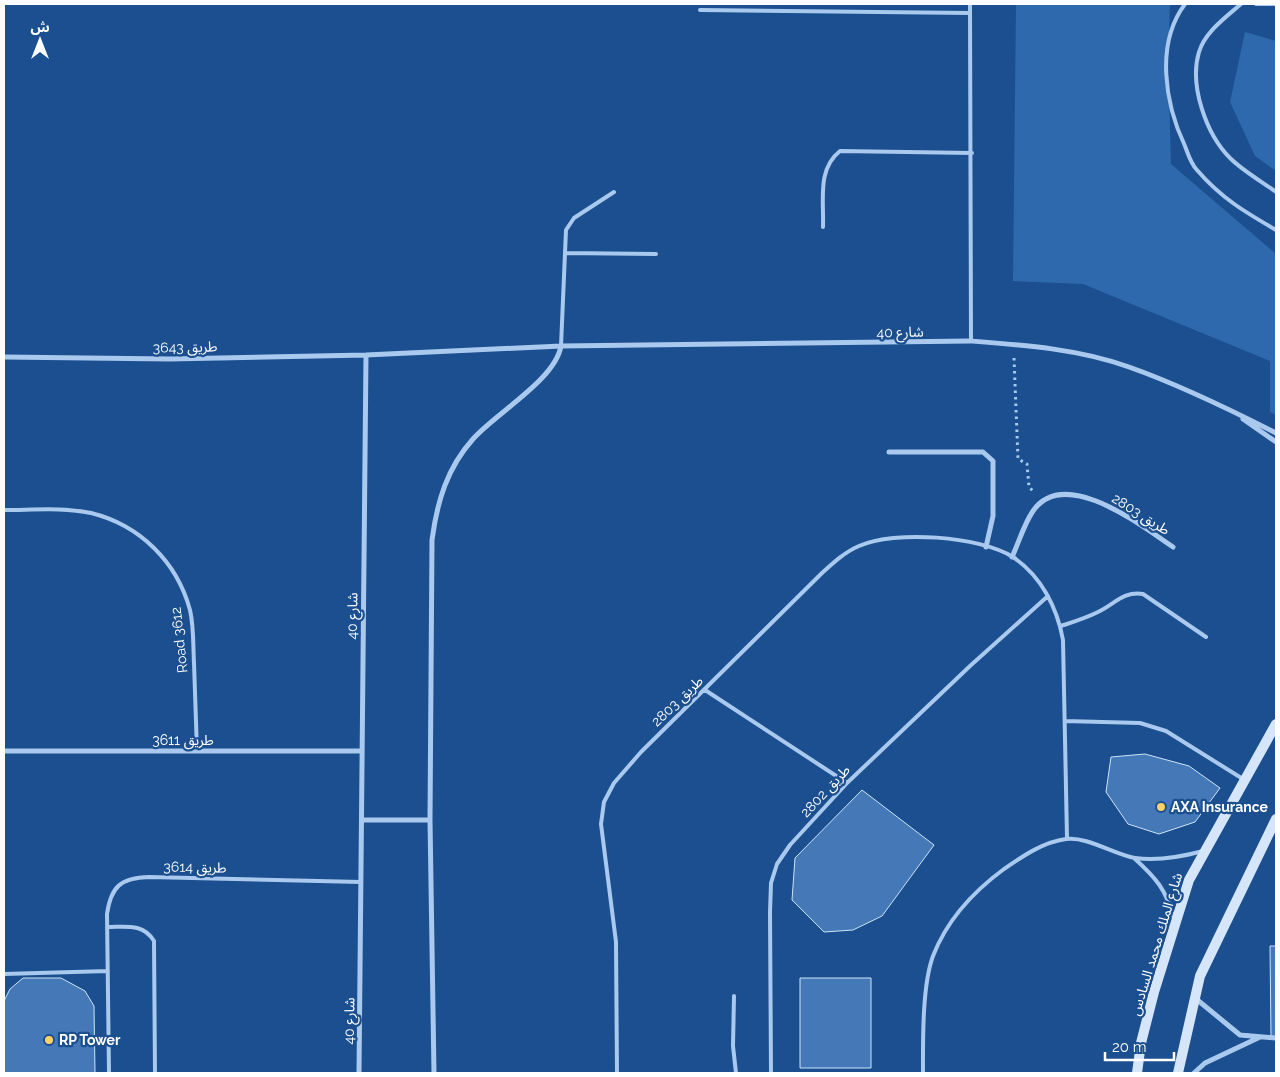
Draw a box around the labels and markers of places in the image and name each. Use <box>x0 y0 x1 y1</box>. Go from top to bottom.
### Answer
place label: AXA Insurance <box>1171 799 1269 815</box>
marker: AXA Insurance <box>1155 801 1167 813</box>
place label: RP Tower <box>59 1032 121 1048</box>
marker: RP Tower <box>43 1034 55 1046</box>

